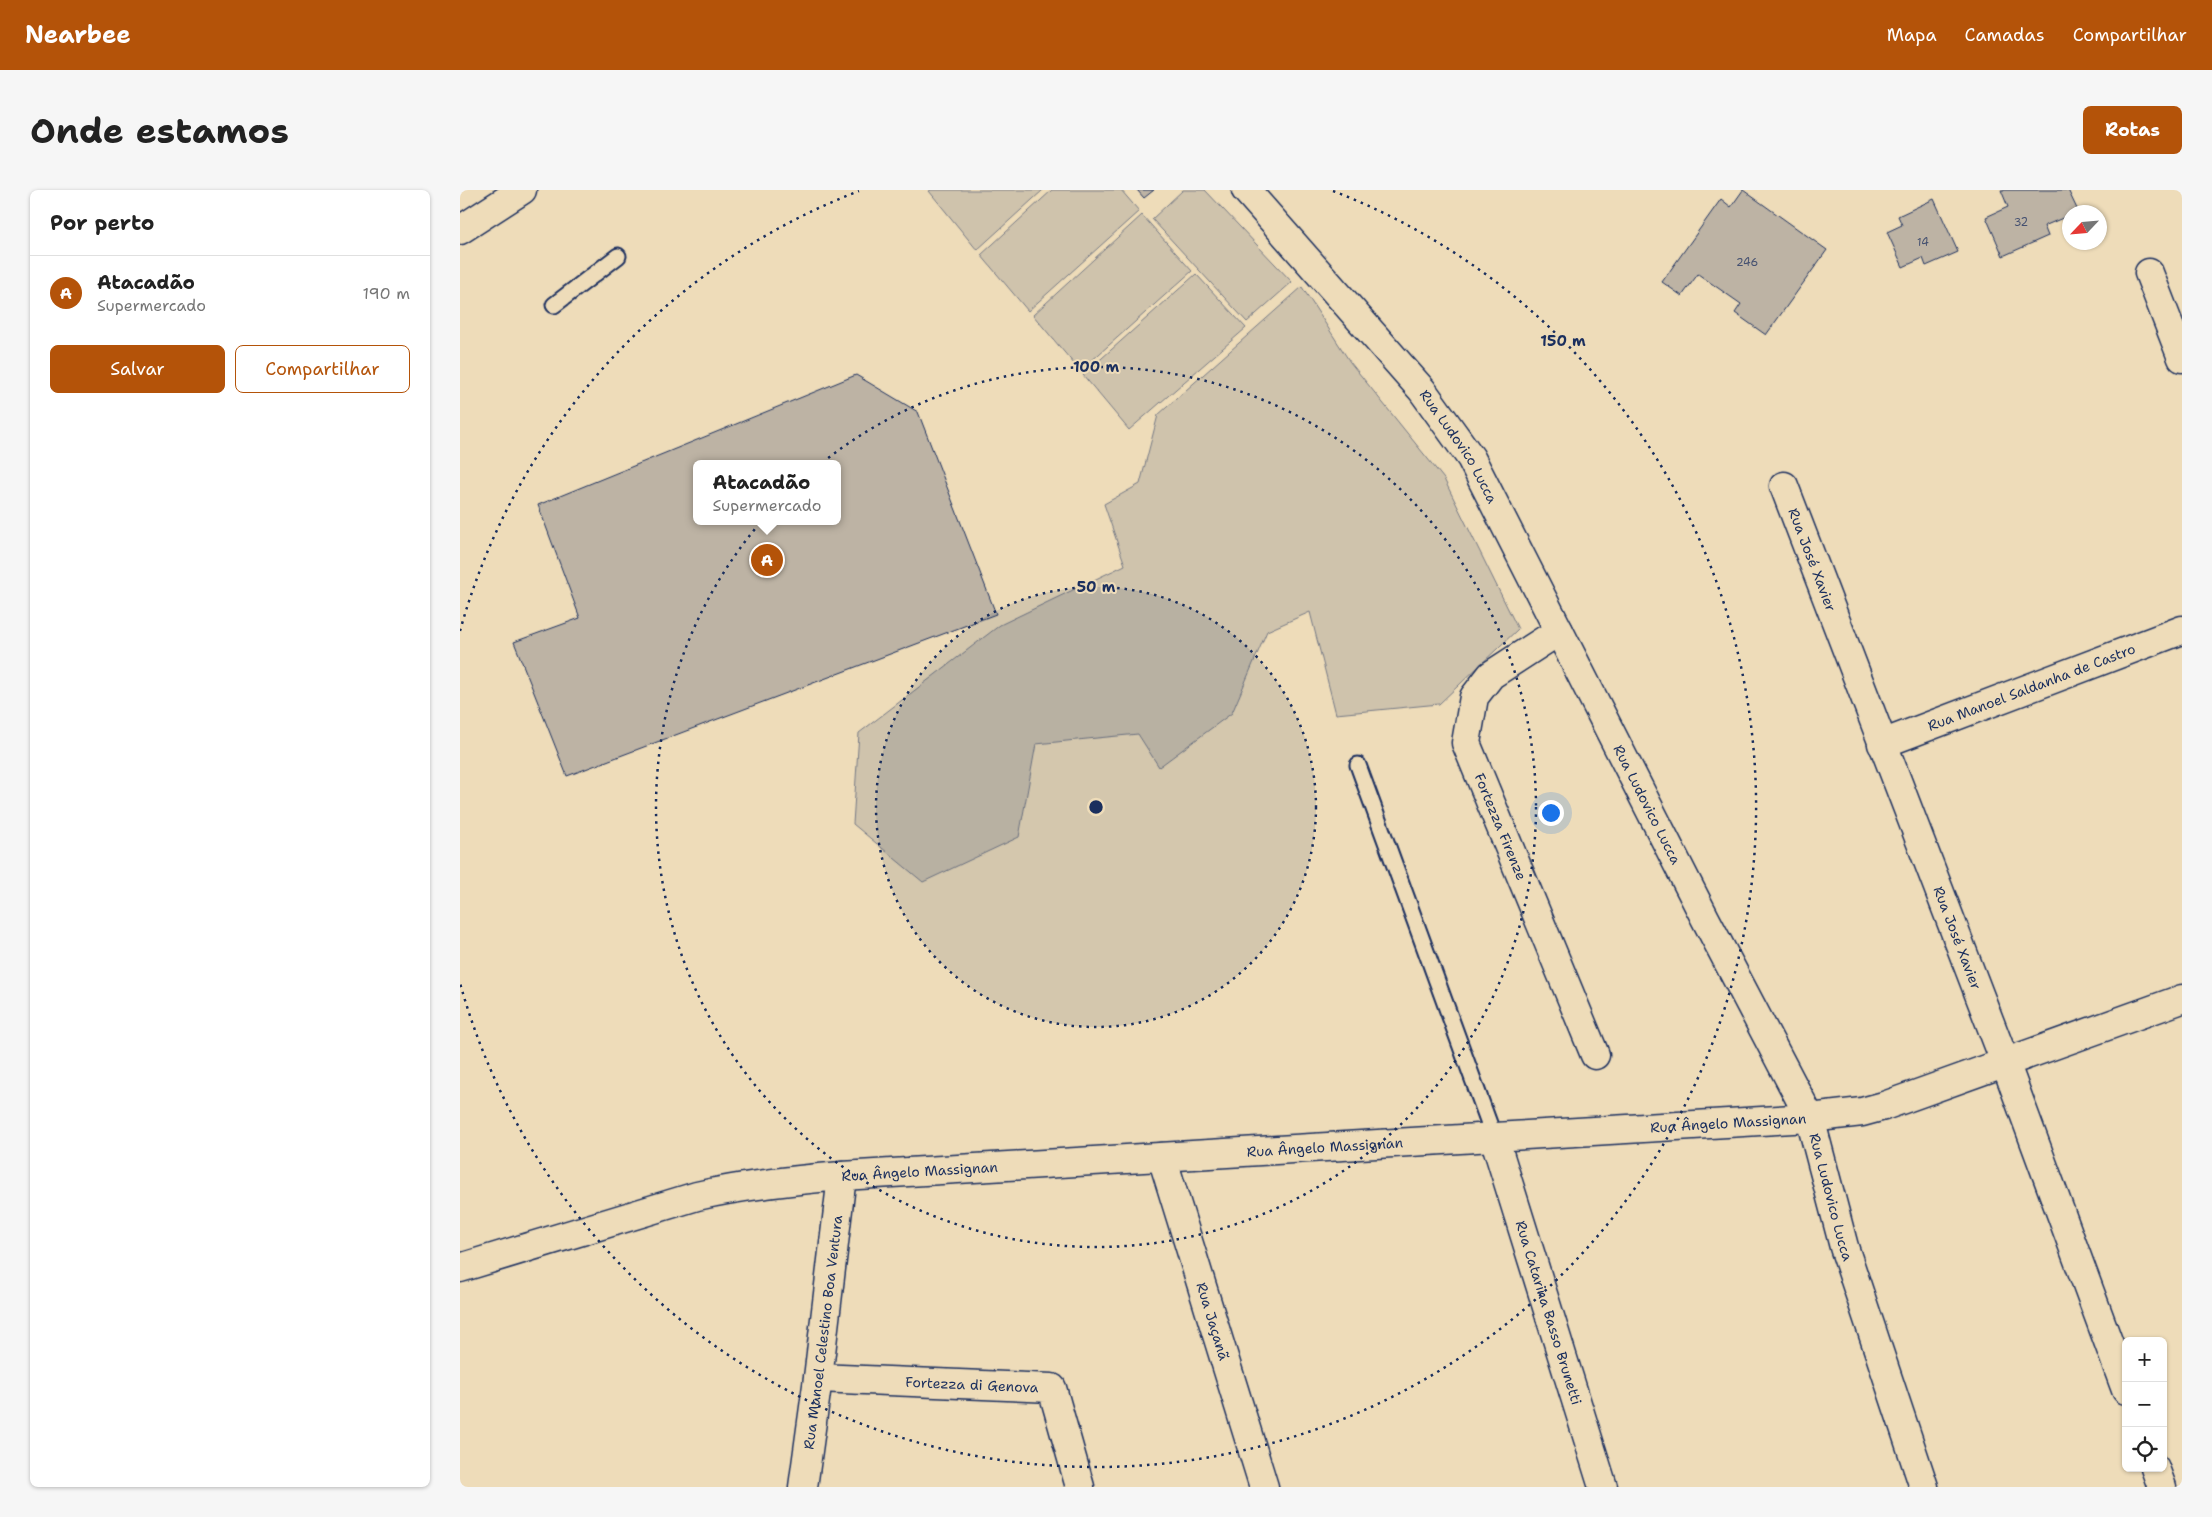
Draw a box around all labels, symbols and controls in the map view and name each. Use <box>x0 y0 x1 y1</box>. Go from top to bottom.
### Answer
text: Nearbee <box>25 19 131 51</box>
text: Mapa <box>1887 23 1937 47</box>
text: Camadas <box>1965 23 2045 47</box>
text: Compartilhar <box>2073 23 2187 47</box>
button: Rotas <box>2083 106 2182 154</box>
text: Onde estamos <box>30 107 289 154</box>
north arrow <box>2062 205 2107 250</box>
text: Por perto <box>50 209 154 237</box>
house number: 32 <box>2014 215 2028 230</box>
house number: 14 <box>1917 235 1929 250</box>
house number: 246 <box>1736 255 1758 270</box>
text: Atacadão <box>97 270 195 295</box>
text: A <box>60 283 72 304</box>
text: 190 m <box>363 283 410 304</box>
text: Supermercado <box>97 295 206 316</box>
text: 150 m <box>1540 331 1586 351</box>
button: Salvar <box>50 345 225 393</box>
button: Compartilhar <box>235 345 410 393</box>
text: 100 m <box>1073 357 1119 377</box>
street label: Rua Ludovico Lucca <box>1416 386 1502 507</box>
popup <box>693 460 841 525</box>
text: Atacadão <box>713 470 810 495</box>
text: Supermercado <box>713 495 821 516</box>
street label: Rua José Xavier <box>1784 506 1840 614</box>
pin: A <box>751 541 783 579</box>
text: 50 m <box>1077 577 1116 597</box>
street label: Rua Manoel Saldanha de Castro <box>1925 640 2138 735</box>
street label: Rua Ludovico Lucca <box>1609 742 1685 868</box>
street label: Fortezza Firenze <box>1470 770 1531 883</box>
centre of rings <box>1087 798 1105 816</box>
your location <box>1538 800 1564 826</box>
street label: Rua José Xavier <box>1929 884 1985 992</box>
street label: Rua Ângelo Massignan <box>1650 1109 1807 1137</box>
street label: Rua Ludovico Lucca <box>1805 1131 1857 1264</box>
street label: Rua Ângelo Massignan <box>1246 1133 1404 1161</box>
street label: Rua Ângelo Massignan <box>841 1158 999 1185</box>
street label: Rua Manoel Celestino Boa Ventura <box>799 1214 846 1450</box>
street label: Rua Catarina Basso Brunetti <box>1512 1218 1586 1407</box>
street label: Rua Jaçanã <box>1192 1280 1233 1363</box>
map controls <box>2122 1337 2167 1472</box>
button: + <box>2122 1337 2167 1382</box>
street label: Fortezza di Genova <box>905 1373 1039 1396</box>
button: − <box>2122 1382 2167 1427</box>
button: locate <box>2122 1427 2167 1472</box>

